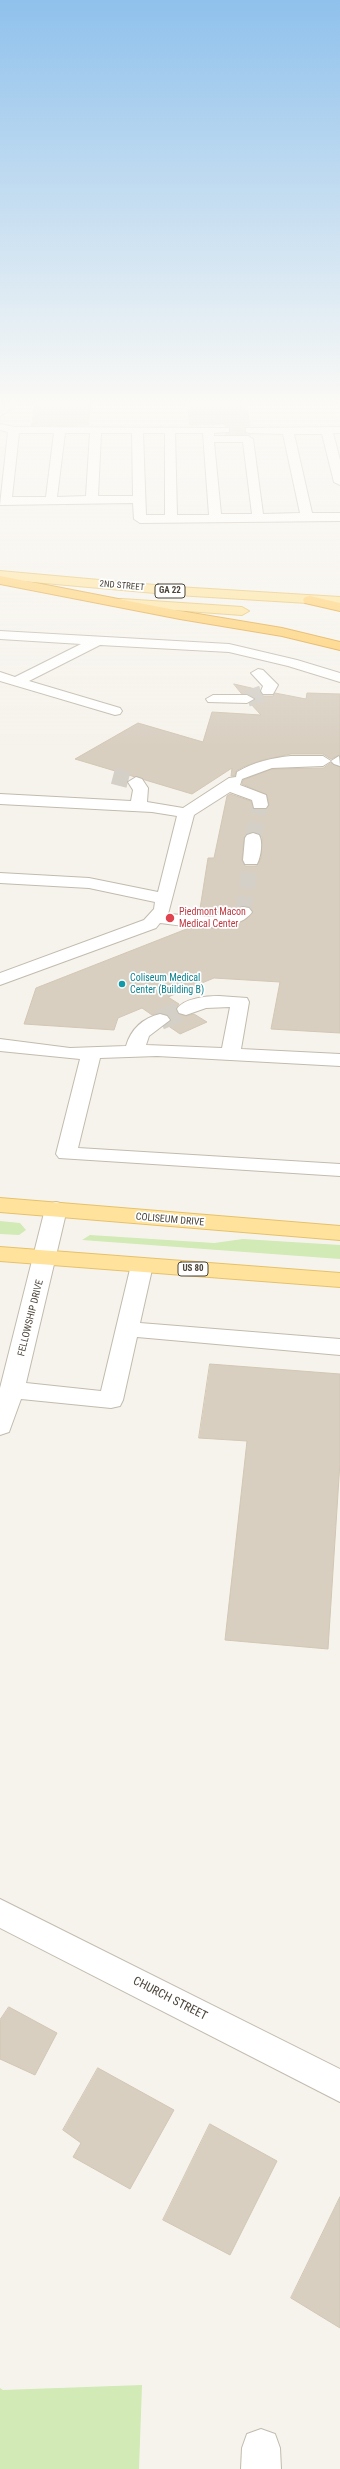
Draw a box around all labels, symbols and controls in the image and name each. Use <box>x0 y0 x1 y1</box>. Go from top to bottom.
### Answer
street label: 2ND STREET <box>99 579 145 593</box>
road number: GA 22 <box>155 584 185 598</box>
place label: Piedmont Macon Medical Center <box>179 906 246 930</box>
marker: Piedmont Macon Medical Center <box>164 912 176 924</box>
place label: Coliseum Medical Center (Building B) <box>130 972 204 996</box>
marker: Coliseum Medical Center (Building B) <box>117 979 127 989</box>
street label: COLISEUM DRIVE <box>135 1211 205 1229</box>
road number: US 80 <box>178 1262 208 1276</box>
street label: FELLOWSHIP DRIVE <box>16 1279 46 1357</box>
street label: CHURCH STREET <box>130 1974 210 2024</box>

